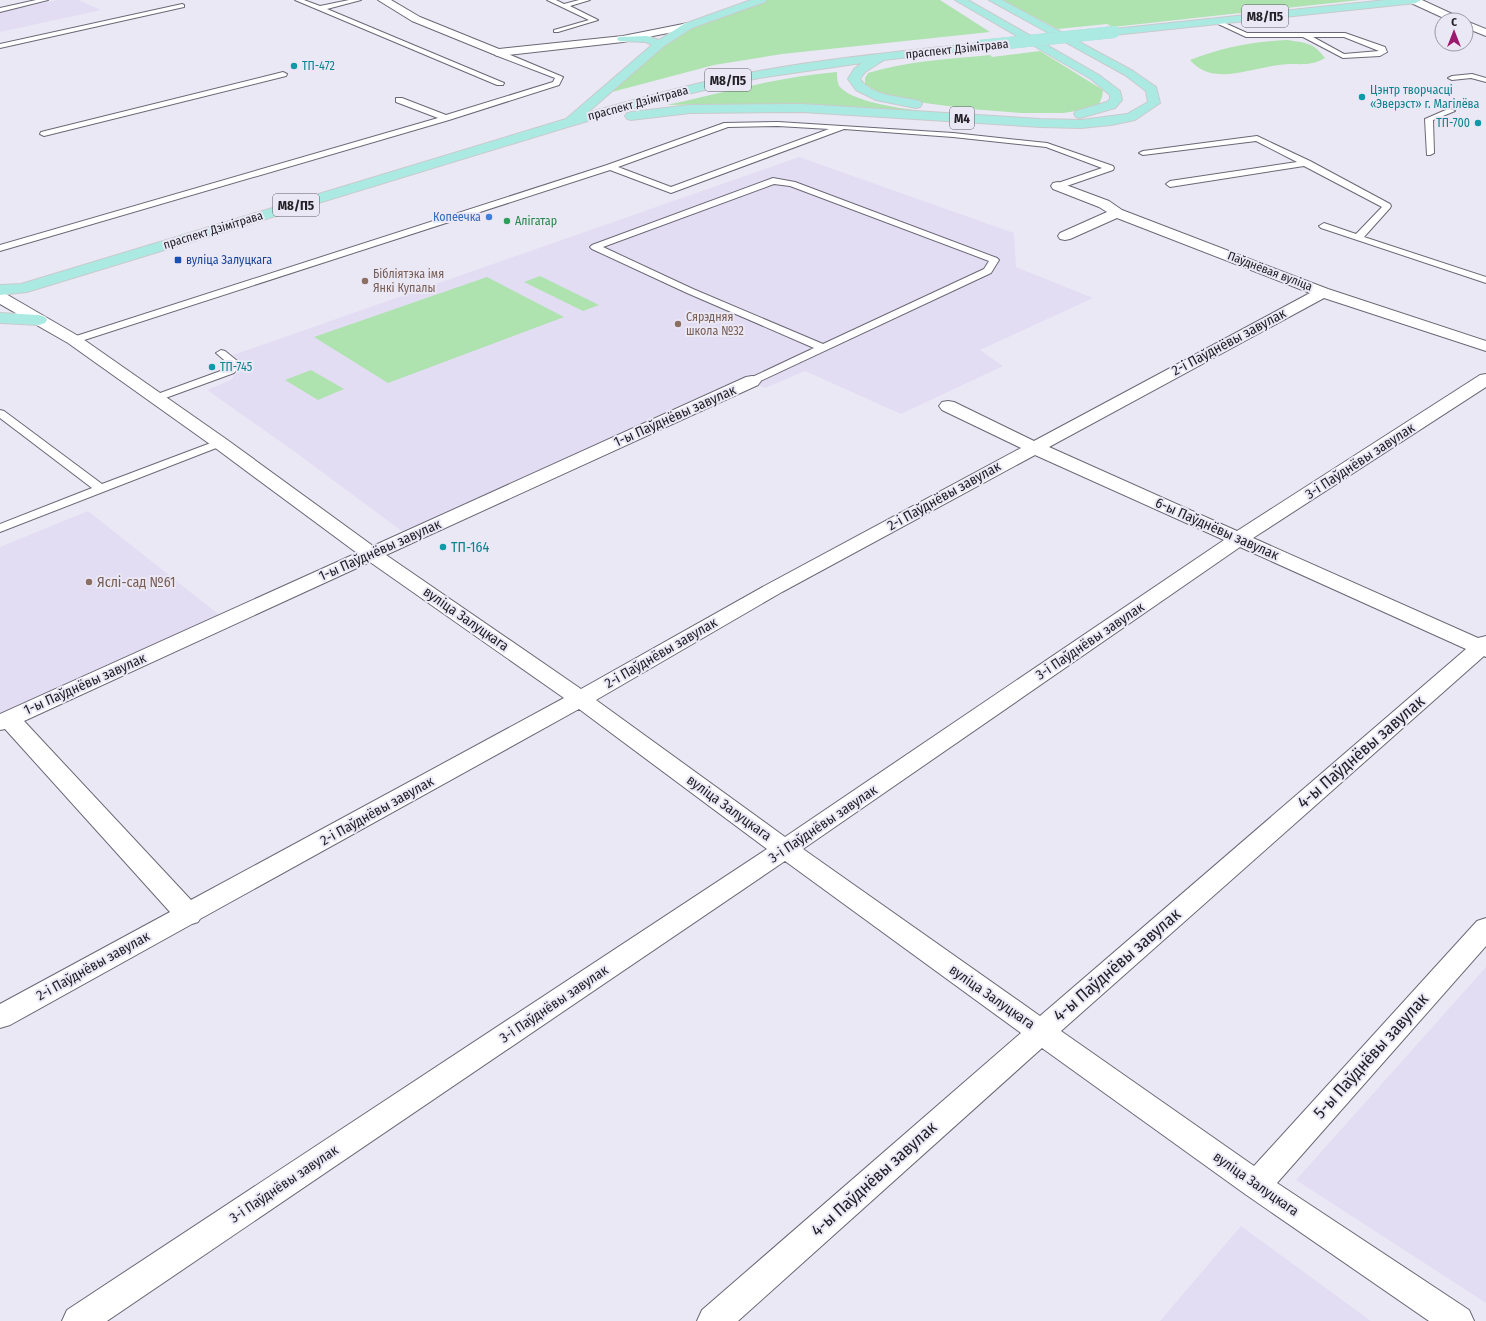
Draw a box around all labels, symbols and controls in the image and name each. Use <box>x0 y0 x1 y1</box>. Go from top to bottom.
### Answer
road number: М8/П5 <box>1242 5 1288 27</box>
north arrow <box>1434 12 1474 52</box>
text: С <box>1451 16 1457 29</box>
street label: праспект Дзімітрава <box>905 37 1009 61</box>
place label: ТП-472 <box>302 59 335 73</box>
marker: ТП-472 <box>289 61 299 71</box>
road number: М8/П5 <box>705 69 751 91</box>
street label: праспект Дзімітрава <box>586 83 690 123</box>
place label: Цэнтр творчасці «Эверэст» г. Магілёва <box>1370 83 1479 111</box>
marker: Цэнтр творчасці «Эверэст» г. Магілёва <box>1357 92 1367 102</box>
road number: М4 <box>950 107 974 129</box>
place label: ТП-700 <box>1436 116 1470 130</box>
marker: ТП-700 <box>1473 118 1483 128</box>
road number: М8/П5 <box>273 194 319 216</box>
street label: праспект Дзімітрава <box>161 208 265 252</box>
place label: Копеечка <box>433 210 481 224</box>
marker: Копеечка <box>484 212 494 222</box>
place label: Алігатар <box>515 214 557 228</box>
marker: Алігатар <box>502 216 512 226</box>
street label: Паўднёвая вуліца <box>1226 248 1314 294</box>
place label: вуліца Залуцкага <box>186 253 272 267</box>
marker: вуліца Залуцкага <box>173 255 183 265</box>
place label: Бібліятэка імя Янкі Купалы <box>373 267 444 295</box>
marker: Бібліятэка імя Янкі Купалы <box>360 276 370 286</box>
street label: 2-і Паўднёвы завулак <box>1169 305 1289 379</box>
place label: Сярэдняя школа №32 <box>686 310 744 338</box>
marker: Сярэдняя школа №32 <box>673 319 683 329</box>
place label: ТП-745 <box>220 360 253 374</box>
marker: ТП-745 <box>207 362 217 372</box>
street label: 1-ы Паўднёвы завулак <box>611 381 739 451</box>
street label: 3-і Паўднёвы завулак <box>1302 419 1418 503</box>
street label: 2-і Паўднёвы завулак <box>884 458 1004 534</box>
street label: 6-ы Паўднёвы завулак <box>1153 494 1282 564</box>
street label: 1-ы Паўднёвы завулак <box>316 515 444 585</box>
place label: ТП-164 <box>451 539 490 556</box>
marker: ТП-164 <box>438 542 448 552</box>
place label: Яслі-сад №61 <box>97 574 175 591</box>
marker: Яслі-сад №61 <box>84 577 94 587</box>
street label: вуліца Залуцкага <box>420 583 512 655</box>
street label: 3-і Паўднёвы завулак <box>1033 598 1148 684</box>
street label: 2-і Паўднёвы завулак <box>602 614 721 692</box>
street label: 1-ы Паўднёвы завулак <box>21 649 149 719</box>
street label: 4-ы Паўднёвы завулак <box>1293 691 1429 813</box>
street label: вуліца Залуцкага <box>683 772 775 845</box>
street label: 2-і Паўднёвы завулак <box>317 773 437 849</box>
street label: 3-і Паўднёвы завулак <box>766 781 881 867</box>
street label: 4-ы Паўднёвы завулак <box>1049 904 1185 1026</box>
street label: 2-і Паўднёвы завулак <box>33 928 153 1004</box>
street label: 3-і Паўднёвы завулак <box>497 961 612 1047</box>
street label: вуліца Залуцкага <box>946 961 1038 1033</box>
street label: 5-ы Паўднёвы завулак <box>1309 989 1433 1123</box>
street label: 4-ы Паўднёвы завулак <box>807 1117 941 1241</box>
street label: 3-і Паўднёвы завулак <box>227 1141 342 1227</box>
street label: вуліца Залуцкага <box>1210 1148 1302 1220</box>

